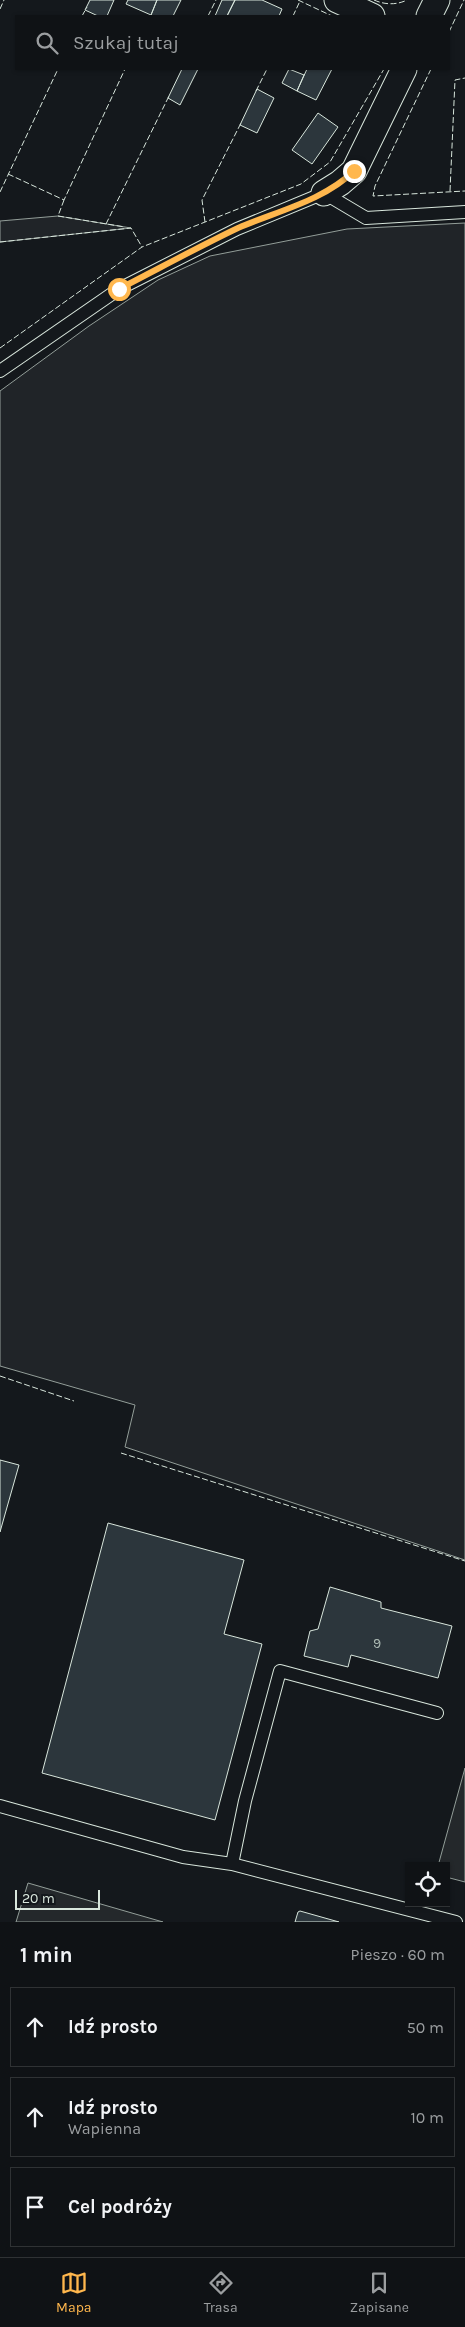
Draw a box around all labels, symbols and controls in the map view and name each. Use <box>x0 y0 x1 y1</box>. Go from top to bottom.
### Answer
search box <box>15 15 450 70</box>
icon: search <box>33 29 61 57</box>
text: Szukaj tutaj <box>73 32 179 54</box>
route end <box>343 160 366 183</box>
route start <box>108 278 131 301</box>
house number: 9 <box>373 1635 381 1652</box>
map controls <box>405 1862 450 1907</box>
button: locate <box>405 1862 450 1907</box>
scale bar <box>15 1887 100 1910</box>
text: 20 m <box>22 1890 55 1907</box>
text: 1 min <box>20 1943 73 1967</box>
text: Pieszo · 60 m <box>351 1945 445 1964</box>
icon: ahead <box>21 2013 49 2041</box>
text: Idź prosto <box>68 2016 158 2038</box>
text: 50 m <box>407 2018 444 2037</box>
text: Idź prosto <box>68 2097 158 2119</box>
icon: ahead <box>21 2103 49 2131</box>
text: 10 m <box>410 2108 444 2127</box>
text: Wapienna <box>68 2119 141 2138</box>
icon: arrive <box>21 2193 49 2221</box>
text: Cel podróży <box>68 2196 172 2218</box>
tab: Mapa <box>56 2269 92 2316</box>
tab: Trasa <box>204 2269 238 2316</box>
tab: Zapisane <box>350 2269 409 2316</box>

